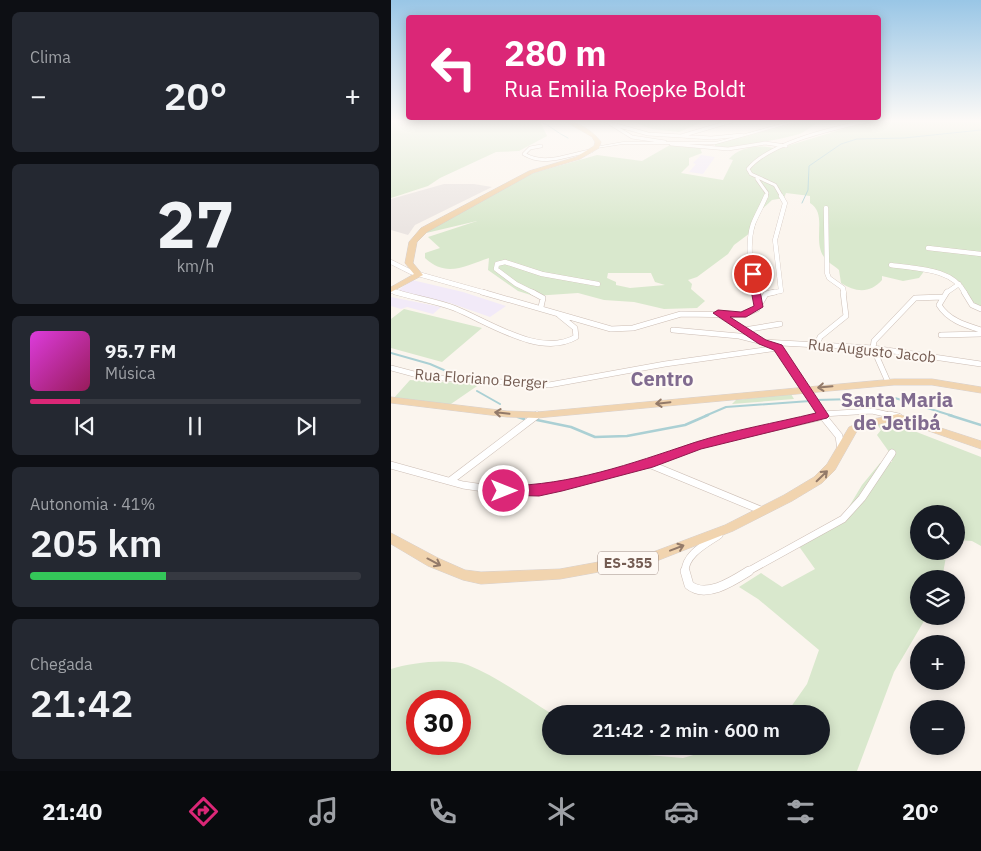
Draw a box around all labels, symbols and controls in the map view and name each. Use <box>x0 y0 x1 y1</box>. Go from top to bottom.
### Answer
text: 280 m <box>504 30 607 76</box>
icon: left <box>421 35 486 100</box>
text: Clima <box>30 47 71 67</box>
text: 20° <box>164 71 227 120</box>
text: Rua Emilia Roepke Boldt <box>504 74 746 103</box>
text: − <box>30 77 47 114</box>
text: + <box>344 77 361 114</box>
text: 27 <box>156 181 235 266</box>
pin <box>732 253 774 295</box>
text: km/h <box>177 256 214 276</box>
icon: arrive <box>739 260 767 288</box>
street label: Rua Augusto Jacob <box>807 334 937 367</box>
text: 95.7 FM <box>105 339 176 363</box>
text: Música <box>105 363 155 383</box>
street label: Rua Floriano Berger <box>414 364 549 393</box>
district label: Centro <box>630 365 694 392</box>
one-way arrow <box>817 383 833 392</box>
district label: Santa Maria de Jetibá <box>841 386 953 436</box>
one-way arrow <box>656 398 672 408</box>
one-way arrow <box>494 408 510 418</box>
icon: previous <box>71 412 99 440</box>
icon: pause <box>181 412 209 440</box>
icon: next <box>292 412 320 440</box>
position arrow <box>477 464 529 516</box>
one-way arrow <box>816 470 828 482</box>
text: Autonomia · 41% <box>30 494 155 514</box>
map controls <box>910 505 965 755</box>
button: search <box>910 505 965 560</box>
text: 205 km <box>30 518 162 567</box>
one-way arrow <box>669 543 685 552</box>
road number: ES-355 <box>598 552 658 574</box>
one-way arrow <box>426 558 441 567</box>
button: layers <box>910 570 965 625</box>
button: + <box>910 635 965 690</box>
text: Chegada <box>30 654 93 674</box>
text: 21:42 <box>30 678 133 727</box>
speed limit sign: 30 <box>406 690 471 755</box>
button: − <box>910 700 965 755</box>
text: 21:42 · 2 min · 600 m <box>592 718 780 742</box>
icon: directions <box>186 794 221 829</box>
icon: music <box>306 794 341 829</box>
icon: phone <box>425 794 460 829</box>
icon: climate <box>544 794 579 829</box>
icon: car <box>664 794 699 829</box>
icon: filters <box>783 794 818 829</box>
text: 21:40 <box>42 797 102 826</box>
text: 20° <box>902 797 939 826</box>

